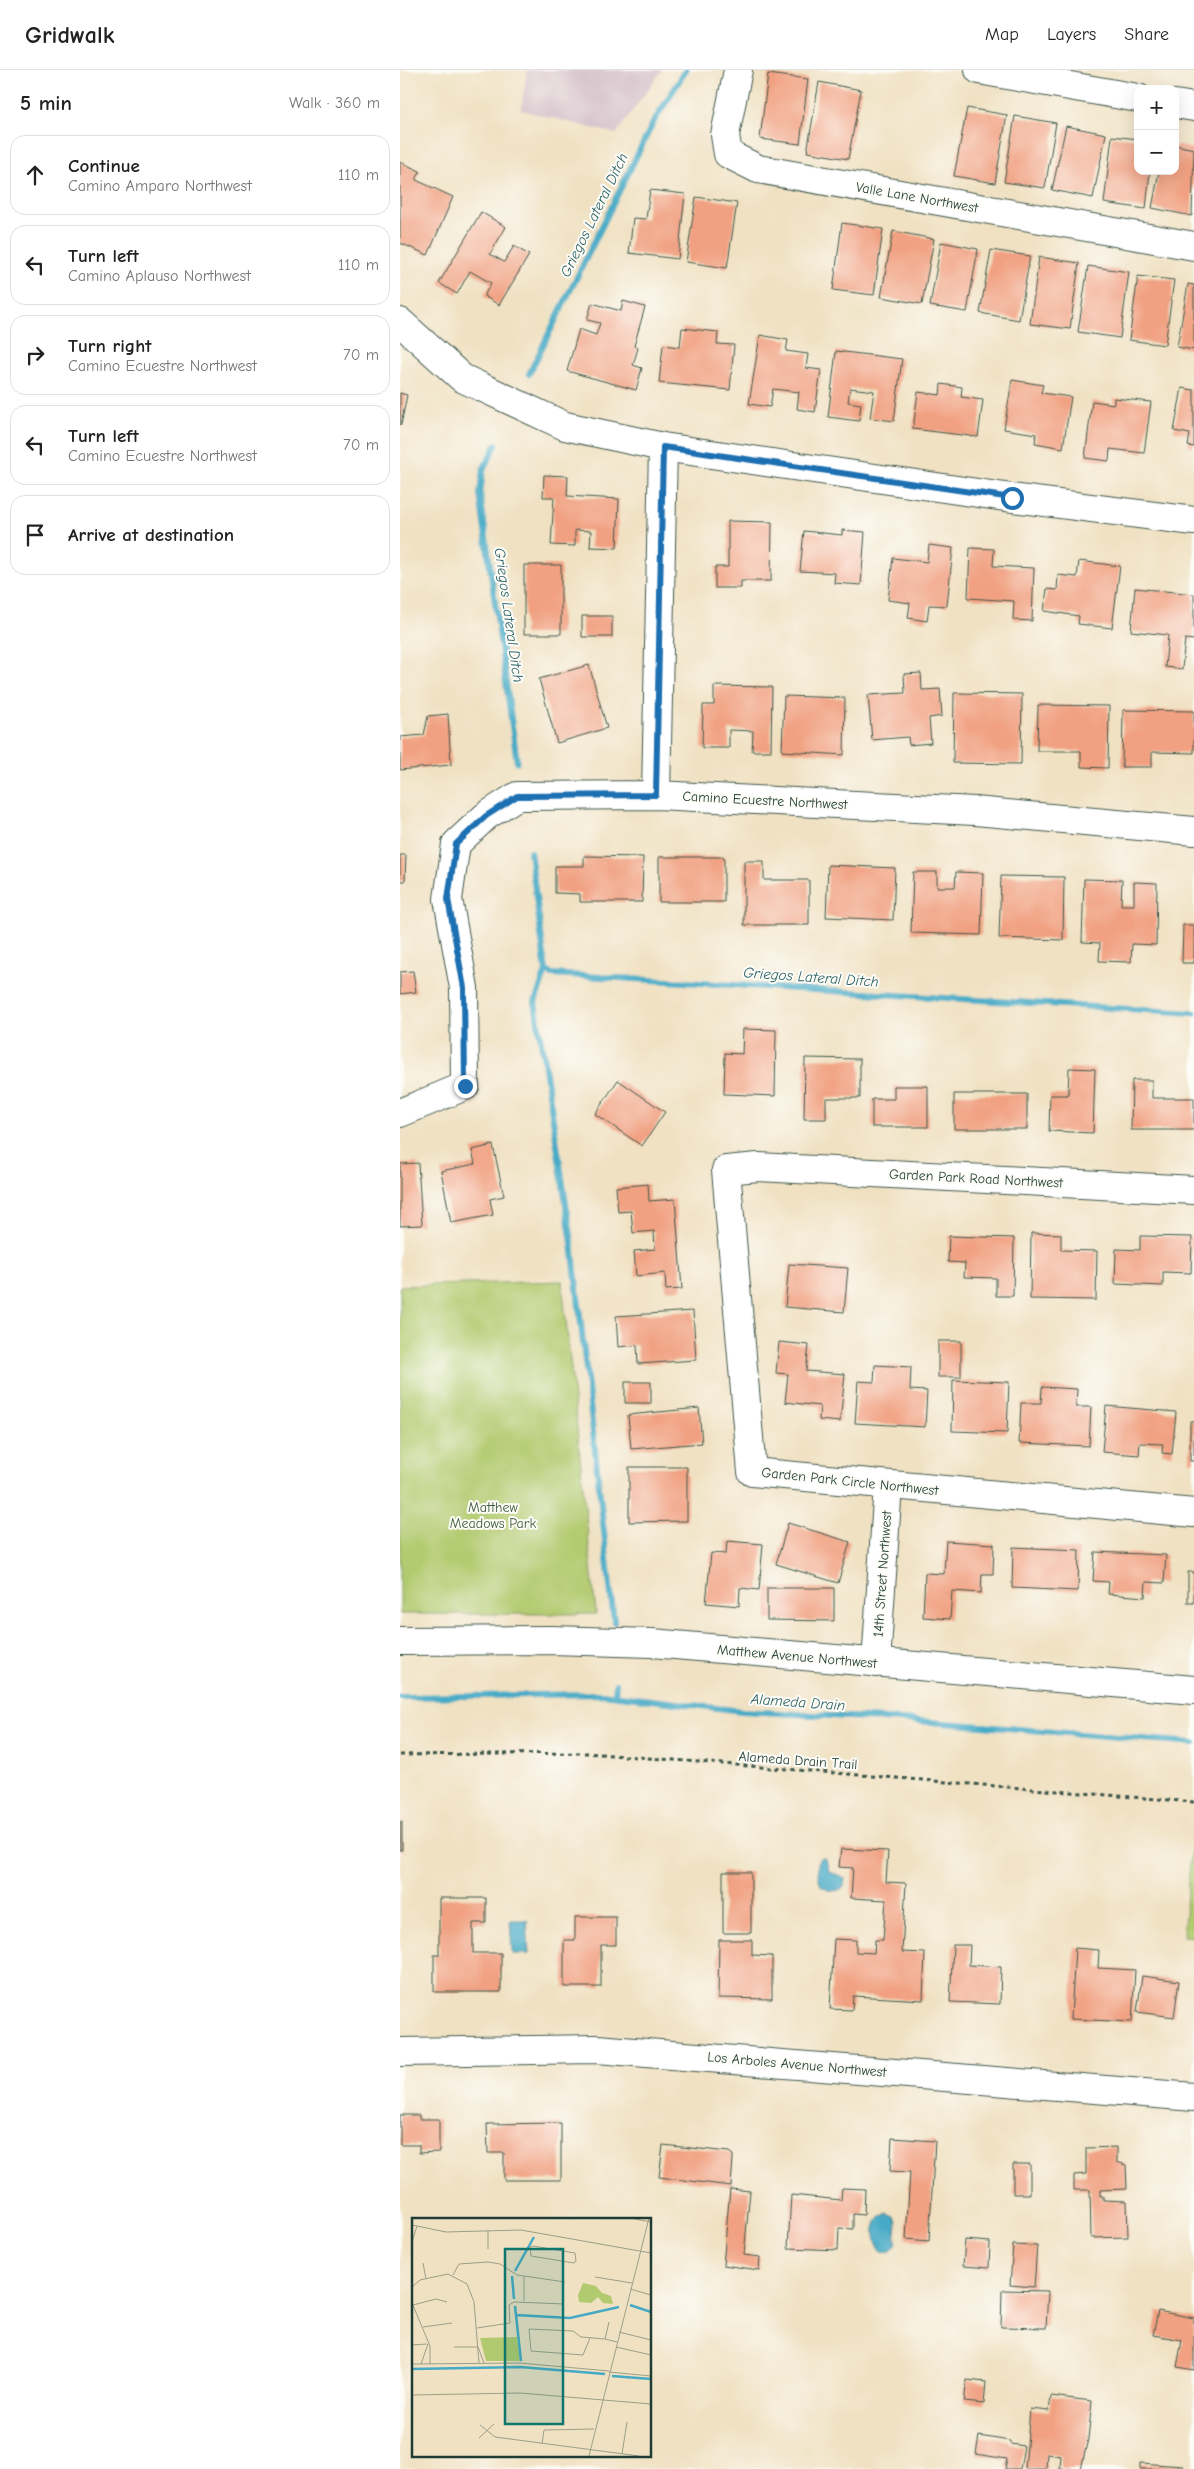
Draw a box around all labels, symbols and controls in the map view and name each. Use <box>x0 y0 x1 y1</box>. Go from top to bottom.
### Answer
text: Gridwalk <box>25 21 114 49</box>
text: Map <box>985 24 1019 45</box>
text: Layers <box>1047 24 1096 45</box>
text: Share <box>1124 24 1169 45</box>
map controls <box>1134 85 1179 175</box>
button: + <box>1134 85 1179 130</box>
text: 5 min <box>20 91 72 115</box>
text: Walk · 360 m <box>289 94 380 112</box>
button: − <box>1134 130 1179 175</box>
water label: Griegos Lateral Ditch <box>556 150 632 280</box>
text: Continue <box>68 155 140 177</box>
icon: ahead <box>21 161 49 189</box>
text: 110 m <box>338 166 379 184</box>
text: Camino Amparo Northwest <box>68 177 252 195</box>
street label: Valle Lane Northwest <box>854 178 980 217</box>
text: Turn left <box>68 245 139 267</box>
icon: left <box>21 251 49 279</box>
text: 110 m <box>338 256 379 274</box>
text: Camino Aplauso Northwest <box>68 267 251 285</box>
text: Turn right <box>68 335 152 357</box>
icon: right <box>21 341 49 369</box>
text: 70 m <box>343 346 379 364</box>
text: Camino Ecuestre Northwest <box>68 357 257 375</box>
text: Turn left <box>68 425 139 447</box>
icon: left <box>21 431 49 459</box>
text: 70 m <box>343 436 379 454</box>
text: Camino Ecuestre Northwest <box>68 447 257 465</box>
route start <box>1001 487 1024 510</box>
icon: arrive <box>21 521 49 549</box>
text: Arrive at destination <box>68 524 234 546</box>
water label: Griegos Lateral Ditch <box>491 546 527 684</box>
street label: Camino Ecuestre Northwest <box>682 788 849 813</box>
water label: Griegos Lateral Ditch <box>743 963 879 991</box>
route end <box>454 1075 477 1098</box>
street label: Garden Park Road Northwest <box>889 1165 1064 1192</box>
street label: Garden Park Circle Northwest <box>761 1464 940 1499</box>
park label: Matthew Meadows Park <box>450 1499 536 1532</box>
street label: 14th Street Northwest <box>870 1509 895 1638</box>
street label: Matthew Avenue Northwest <box>716 1641 879 1672</box>
water label: Alameda Drain <box>749 1690 846 1714</box>
street label: Alameda Drain Trail <box>738 1748 858 1773</box>
street label: Los Arboles Avenue Northwest <box>707 2048 888 2081</box>
inset map <box>412 2218 651 2456</box>

